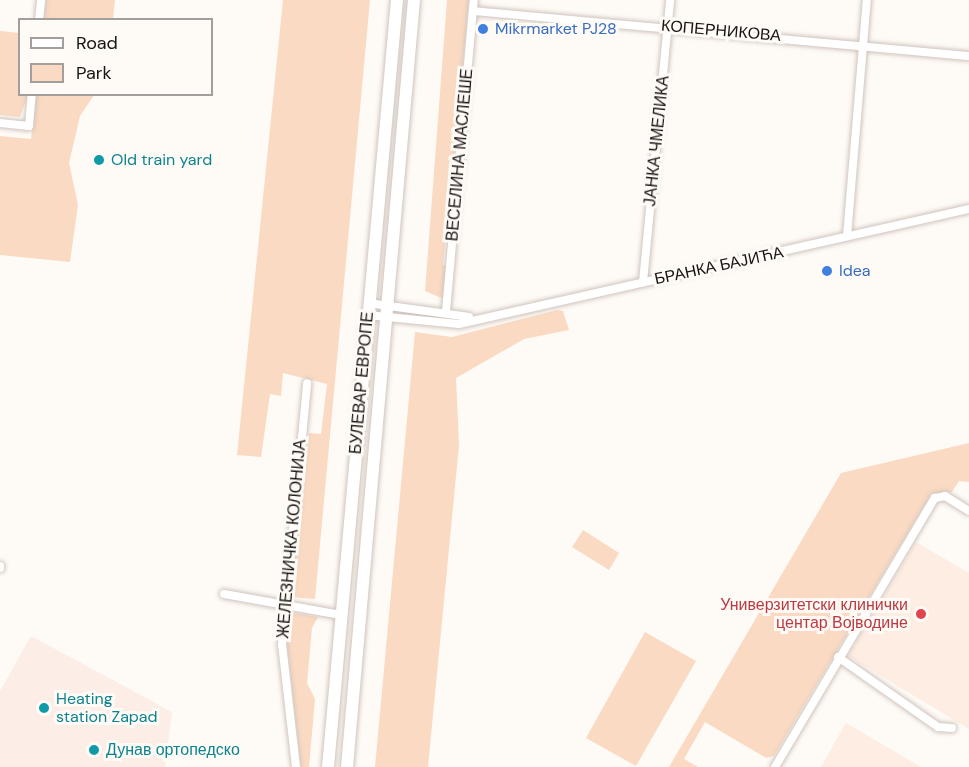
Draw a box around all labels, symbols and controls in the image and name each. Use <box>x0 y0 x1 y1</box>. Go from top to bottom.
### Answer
street label: КОПЕРНИКОВА <box>660 16 782 46</box>
legend <box>18 18 213 96</box>
place label: Mikrmarket PJ28 <box>495 19 617 39</box>
marker: Mikrmarket PJ28 <box>476 22 490 36</box>
text: Road <box>76 31 118 55</box>
text: Park <box>76 61 112 85</box>
street label: ВЕСЕЛИНА МАСЛЕШЕ <box>443 68 477 242</box>
street label: ЈАНКА ЧМЕЛИКА <box>641 75 673 207</box>
place label: Old train yard <box>111 150 212 170</box>
marker: Old train yard <box>92 153 106 167</box>
street label: БРАНКА БАЈИЋА <box>653 243 785 289</box>
place label: Idea <box>839 261 871 281</box>
marker: Idea <box>820 264 834 278</box>
street label: БУЛЕВАР ЕВРОПЕ <box>346 311 378 455</box>
street label: ЖЕЛЕЗНИЧКА КОЛОНИЈА <box>274 439 310 639</box>
place label: Универзитетски клинички центар Војводине <box>720 595 908 633</box>
marker: Универзитетски клинички центар Војводине <box>912 605 930 623</box>
place label: Heating station Zapad <box>56 689 158 727</box>
marker: Heating station Zapad <box>37 701 51 715</box>
place label: Дунав ортопедско <box>106 740 240 760</box>
marker: Дунав ортопедско <box>87 743 101 757</box>

